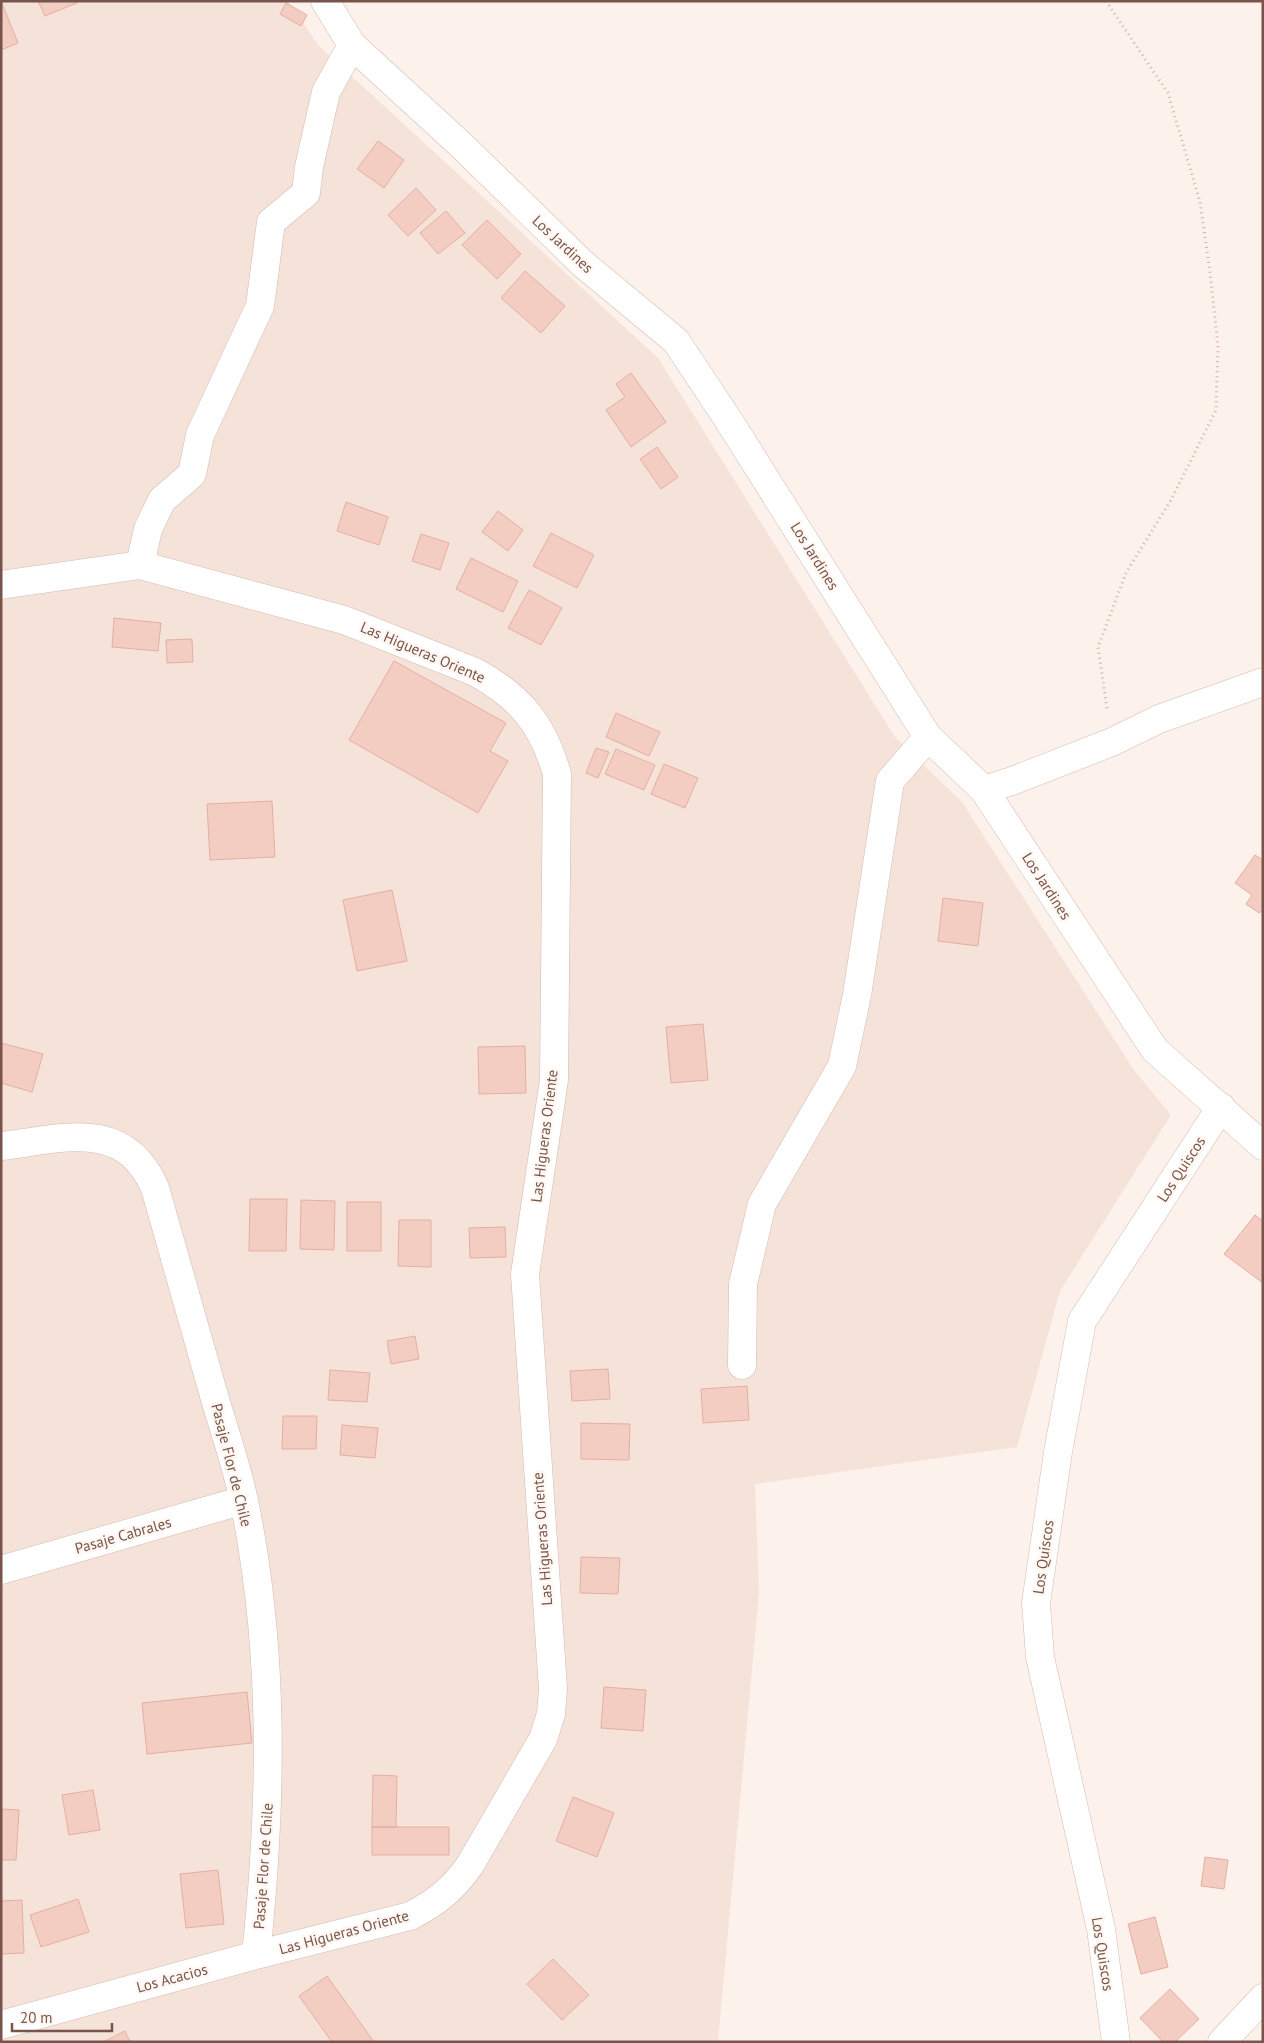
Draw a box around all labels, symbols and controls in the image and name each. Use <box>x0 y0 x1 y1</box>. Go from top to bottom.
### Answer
street label: Los Jardines <box>529 211 597 277</box>
street label: Los Jardines <box>787 519 843 593</box>
street label: Las Higueras Oriente <box>358 617 488 687</box>
street label: Los Jardines <box>1018 849 1076 923</box>
street label: Las Higueras Oriente <box>526 1068 562 1204</box>
street label: Los Quiscos <box>1153 1133 1209 1205</box>
street label: Pasaje Flor de Chile <box>207 1401 257 1529</box>
street label: Las Higueras Oriente <box>528 1472 556 1606</box>
street label: Pasaje Cabrales <box>73 1512 173 1558</box>
street label: Los Quiscos <box>1028 1519 1058 1595</box>
street label: Pasaje Flor de Chile <box>249 1802 277 1930</box>
street label: Las Higueras Oriente <box>277 1906 411 1958</box>
street label: Los Quiscos <box>1088 1916 1118 1992</box>
street label: Los Acacios <box>134 1959 210 1997</box>
scale bar <box>12 2000 112 2032</box>
text: 20 m <box>20 2008 53 2027</box>

